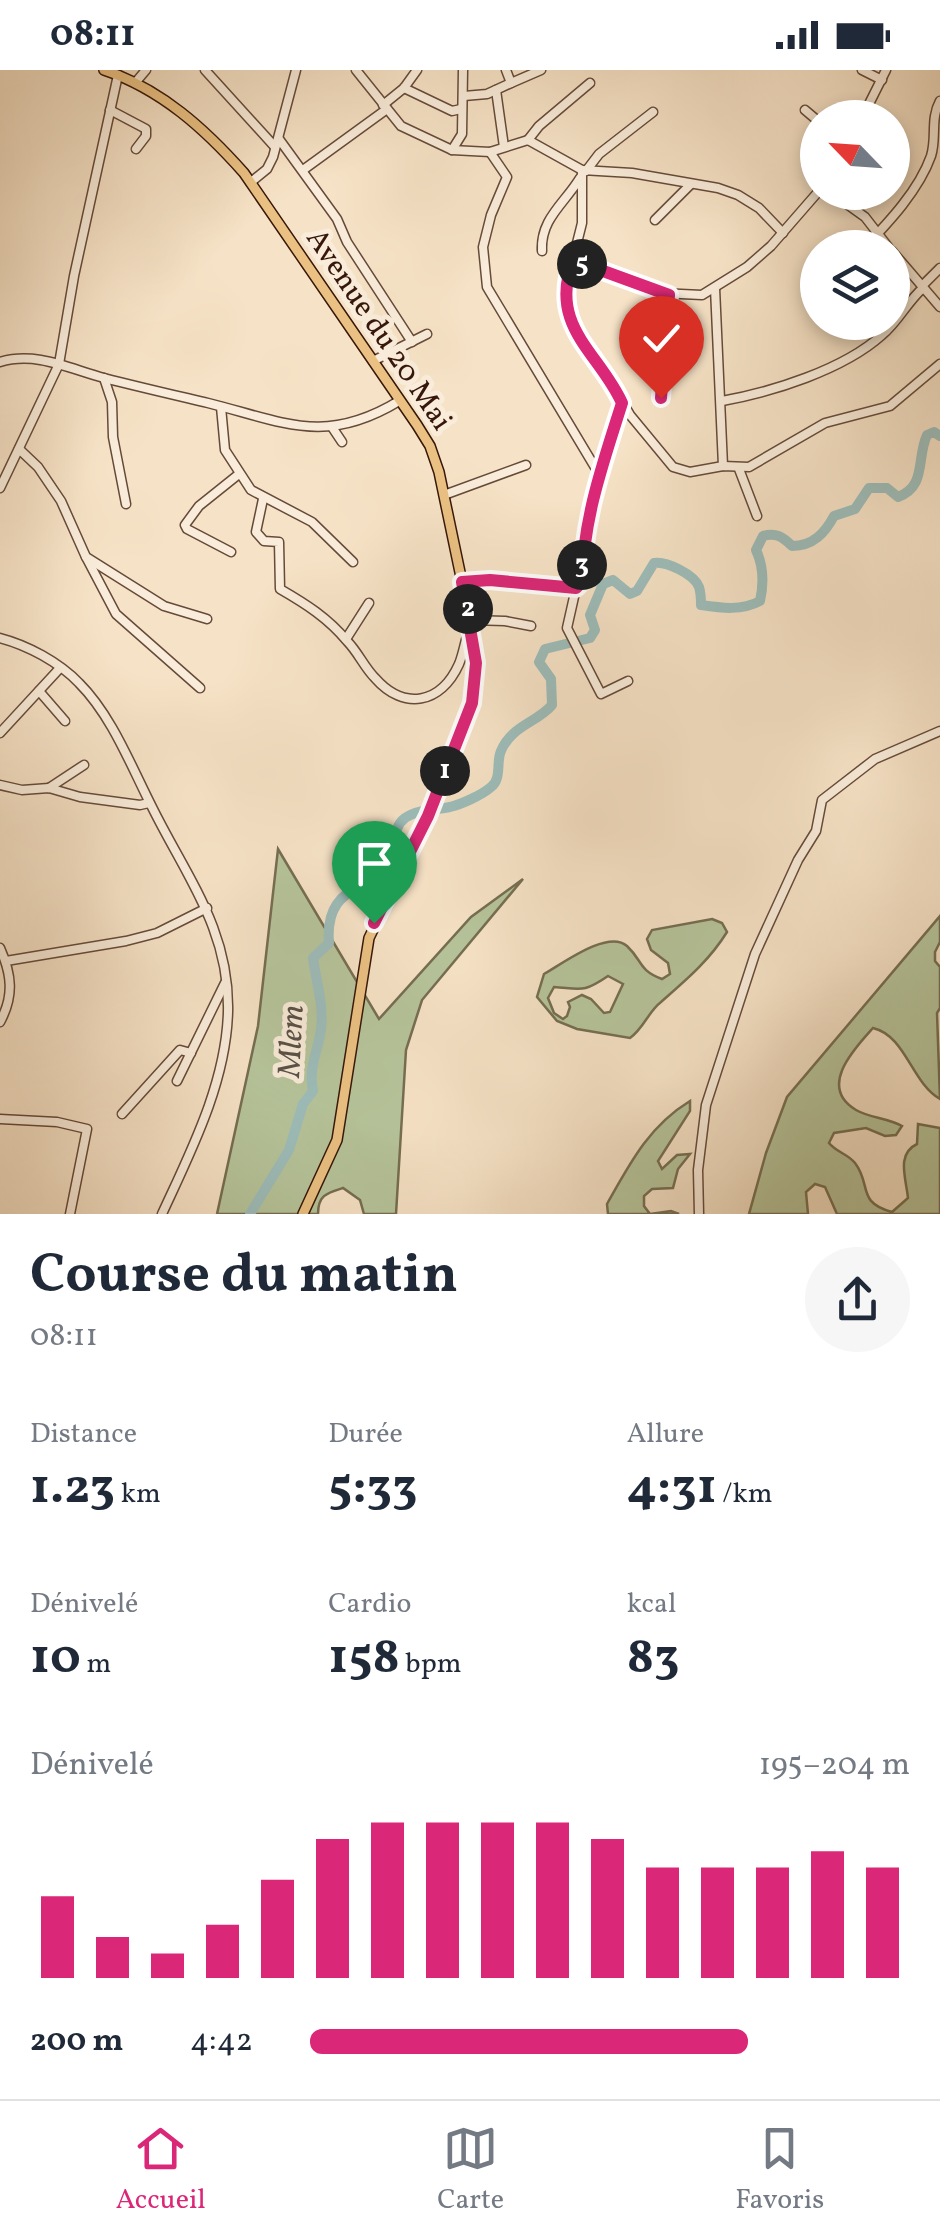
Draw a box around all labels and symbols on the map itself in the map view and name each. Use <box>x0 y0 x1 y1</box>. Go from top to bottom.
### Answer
north arrow <box>800 100 910 210</box>
street label: Avenue du 20 Mai <box>295 221 462 440</box>
pin: 5 <box>557 239 607 289</box>
pin <box>619 296 704 399</box>
pin: 3 <box>557 540 607 590</box>
pin: 2 <box>443 584 493 634</box>
pin: 1 <box>420 746 470 796</box>
pin <box>332 821 417 924</box>
water label: Mlem <box>269 1004 317 1080</box>

